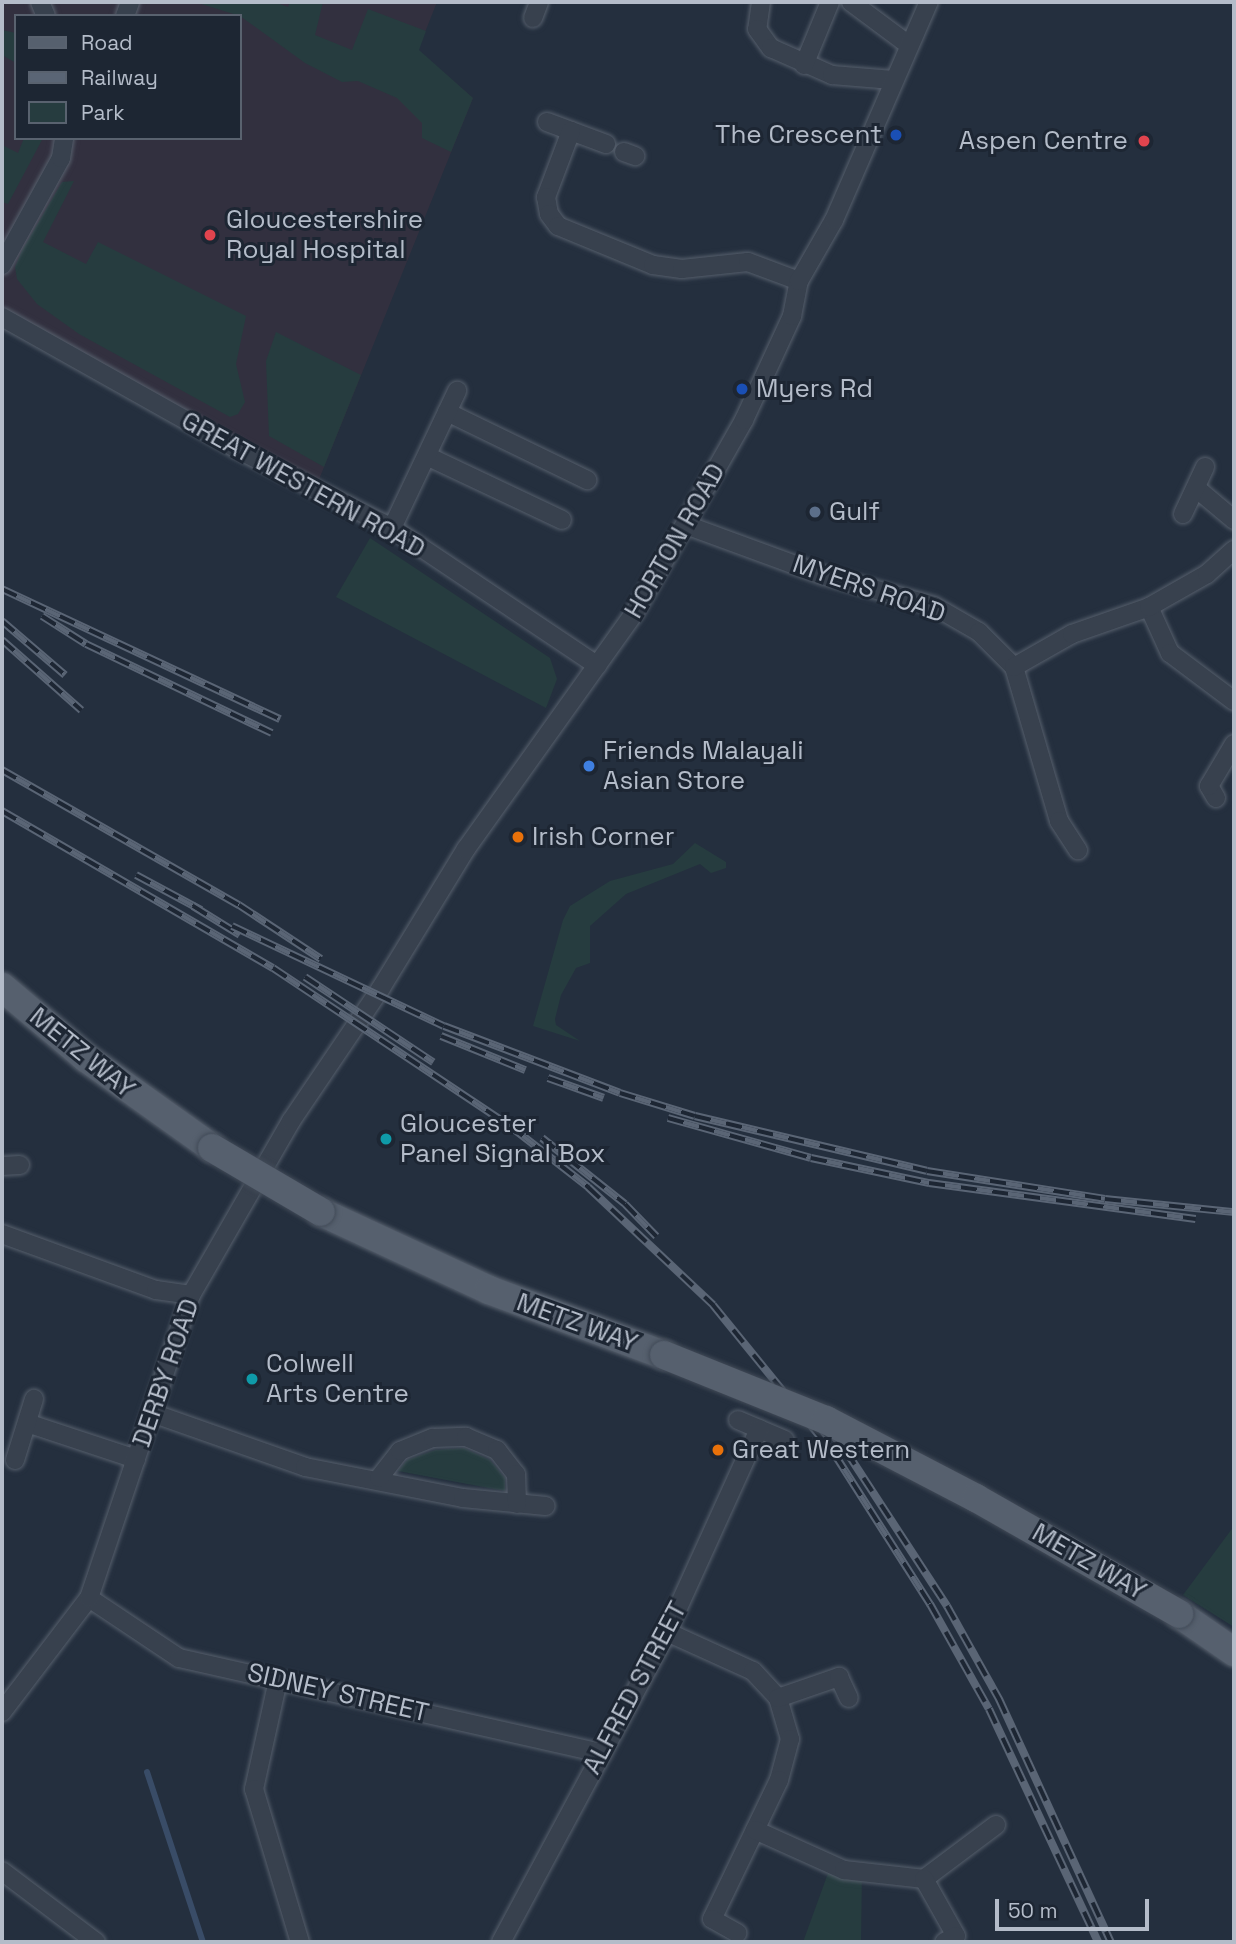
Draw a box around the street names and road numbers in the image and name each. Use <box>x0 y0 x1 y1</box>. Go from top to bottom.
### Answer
street label: GREAT WESTERN ROAD <box>175 405 431 565</box>
street label: HORTON ROAD <box>618 458 732 624</box>
street label: MYERS ROAD <box>789 548 949 630</box>
street label: METZ WAY <box>23 1001 141 1105</box>
street label: METZ WAY <box>512 1287 642 1359</box>
street label: DERBY ROAD <box>126 1295 206 1451</box>
street label: METZ WAY <box>1026 1517 1152 1607</box>
street label: ALFRED STREET <box>576 1596 694 1780</box>
street label: SIDNEY STREET <box>244 1657 432 1729</box>

